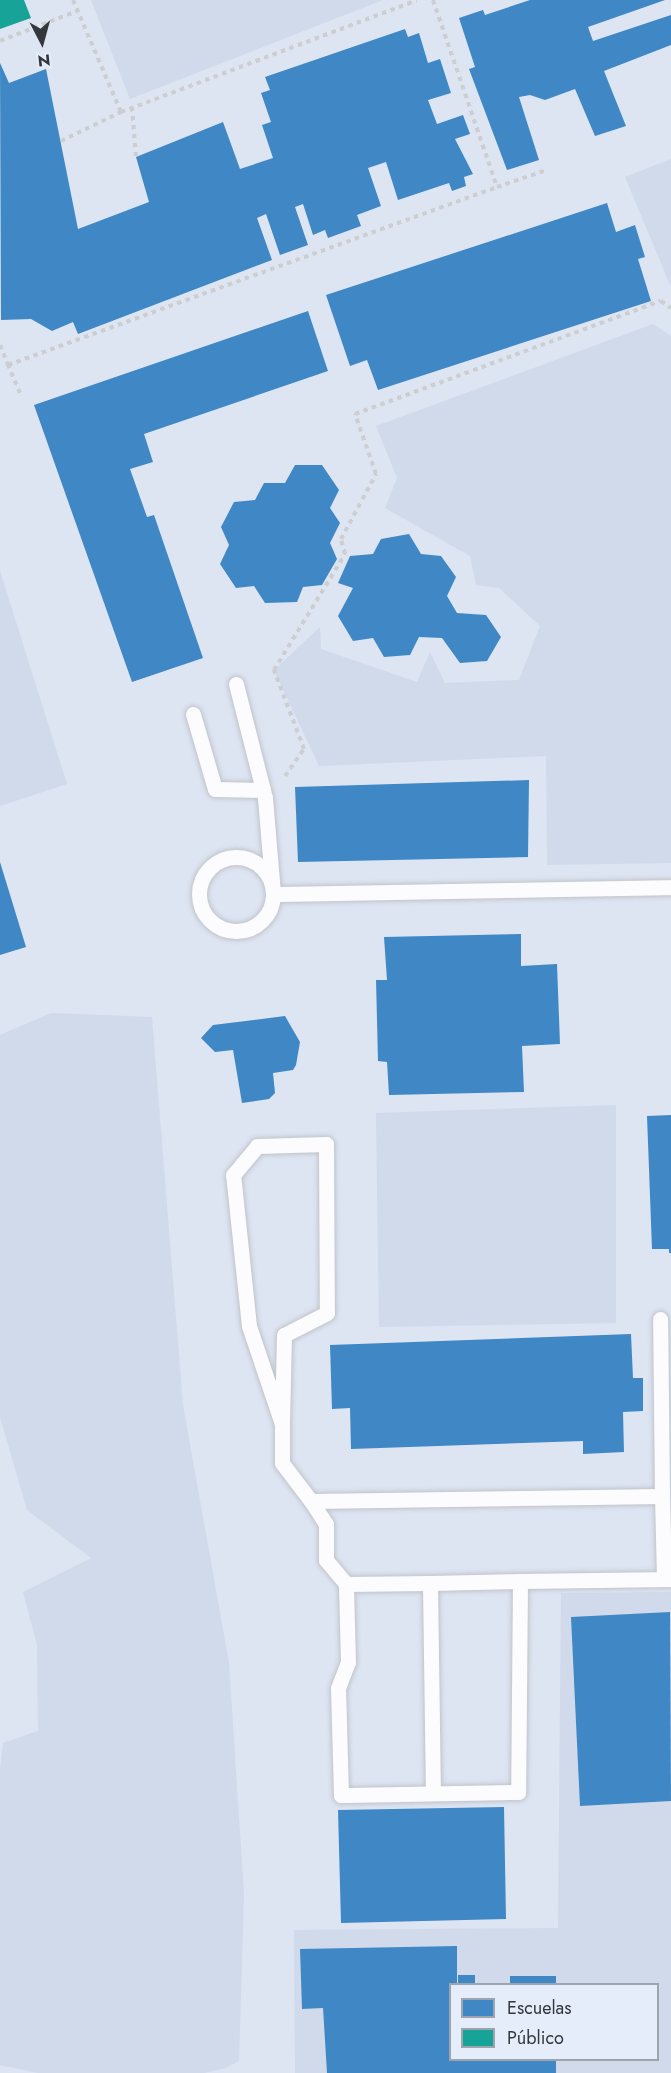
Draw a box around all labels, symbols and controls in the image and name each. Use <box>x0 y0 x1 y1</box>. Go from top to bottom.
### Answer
north arrow <box>12 12 72 72</box>
text: N <box>36 48 51 73</box>
legend <box>449 1983 659 2061</box>
text: Escuelas <box>507 1995 572 2021</box>
text: Público <box>507 2025 564 2051</box>

